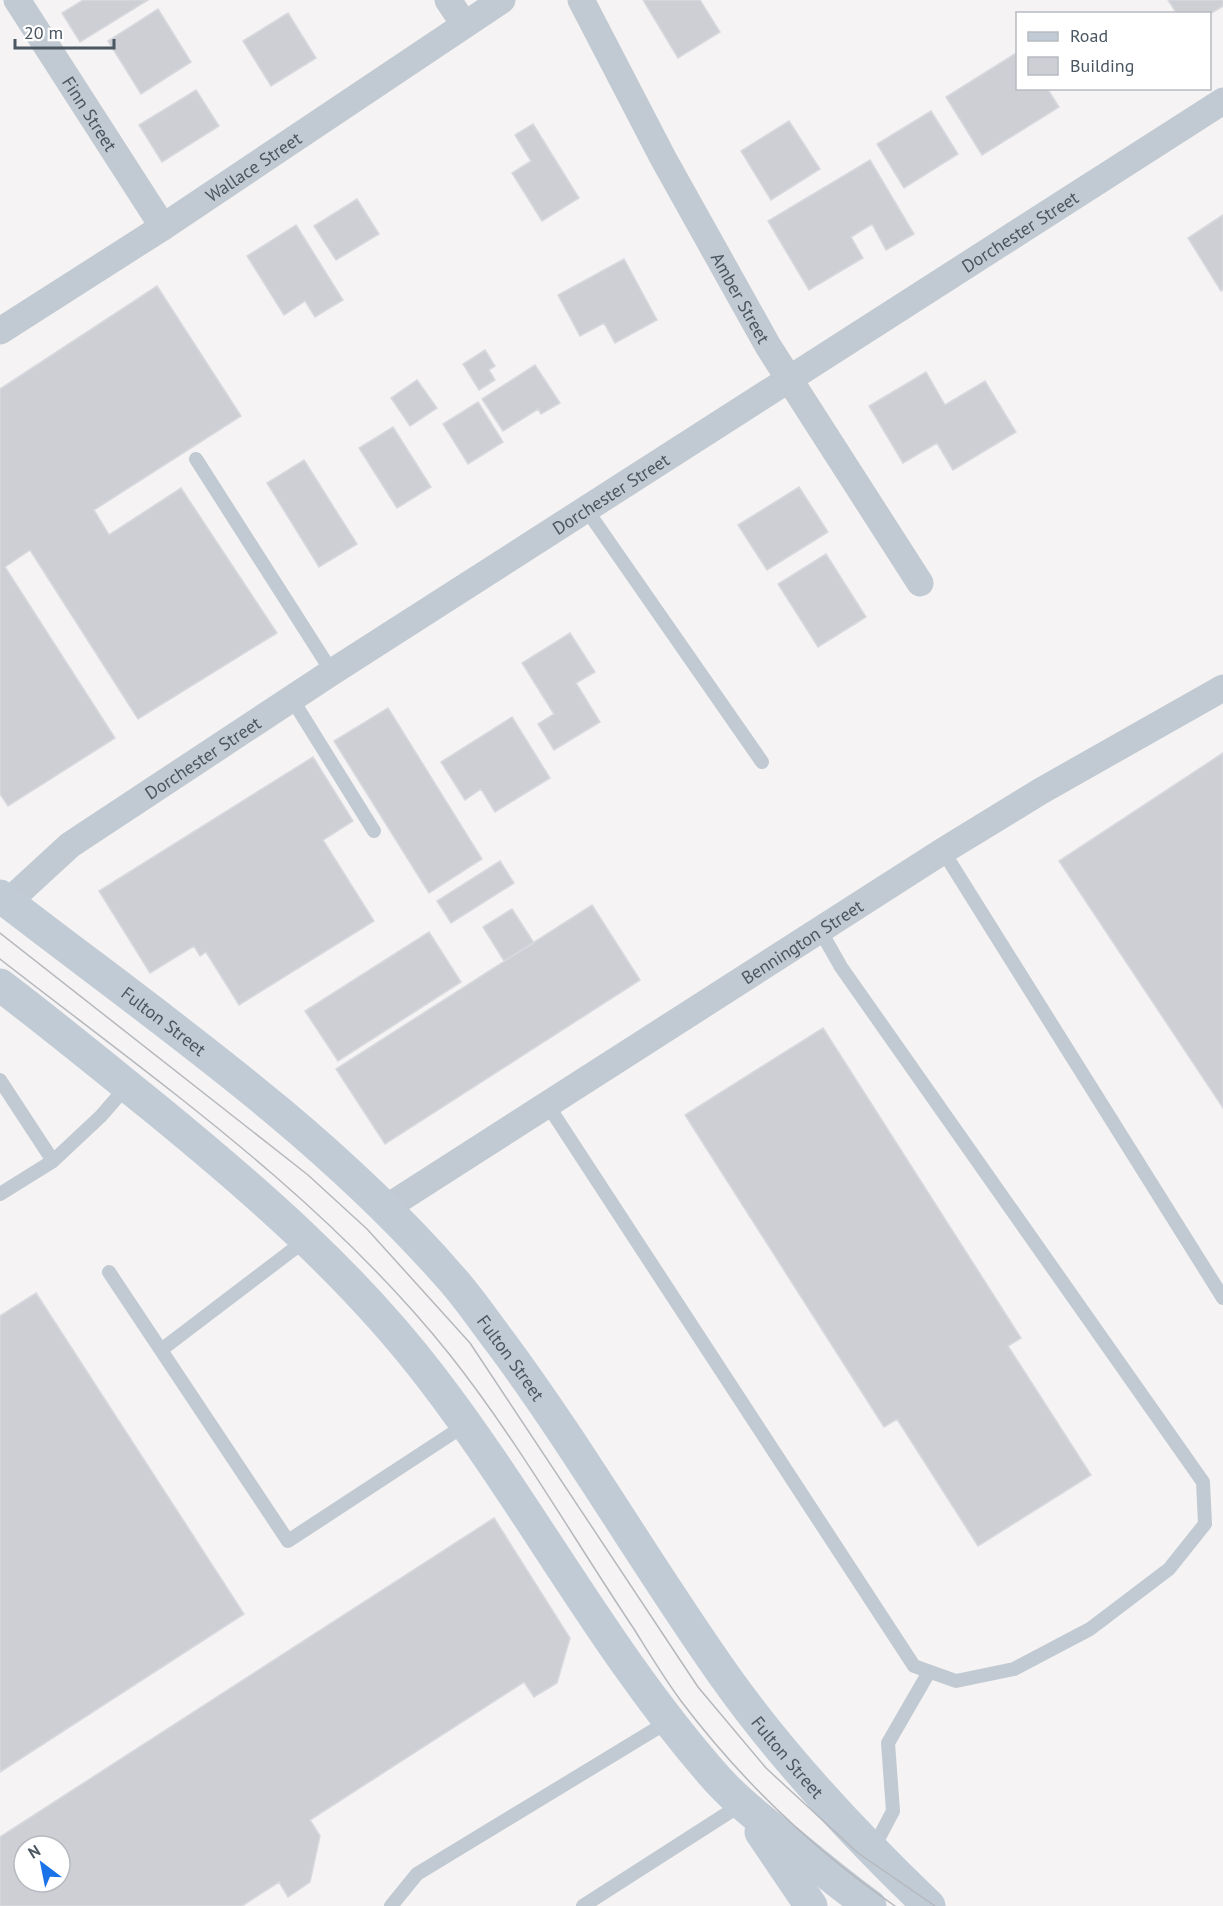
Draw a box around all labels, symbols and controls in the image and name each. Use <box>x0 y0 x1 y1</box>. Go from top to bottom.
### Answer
scale bar <box>15 12 114 50</box>
legend <box>1016 12 1211 90</box>
text: 20 m <box>24 21 63 44</box>
text: Road <box>1070 24 1108 47</box>
text: Building <box>1070 54 1134 77</box>
street label: Finn Street <box>57 72 123 155</box>
street label: Wallace Street <box>201 126 305 207</box>
street label: Dorchester Street <box>957 185 1082 277</box>
street label: Amber Street <box>706 248 776 347</box>
street label: Dorchester Street <box>548 448 673 539</box>
street label: Dorchester Street <box>140 711 265 804</box>
street label: Bennington Street <box>737 894 867 989</box>
street label: Fulton Street <box>117 981 211 1060</box>
street label: Fulton Street <box>472 1310 550 1405</box>
street label: Fulton Street <box>747 1711 829 1803</box>
north arrow <box>12 1834 72 1894</box>
text: N <box>24 1840 44 1863</box>

